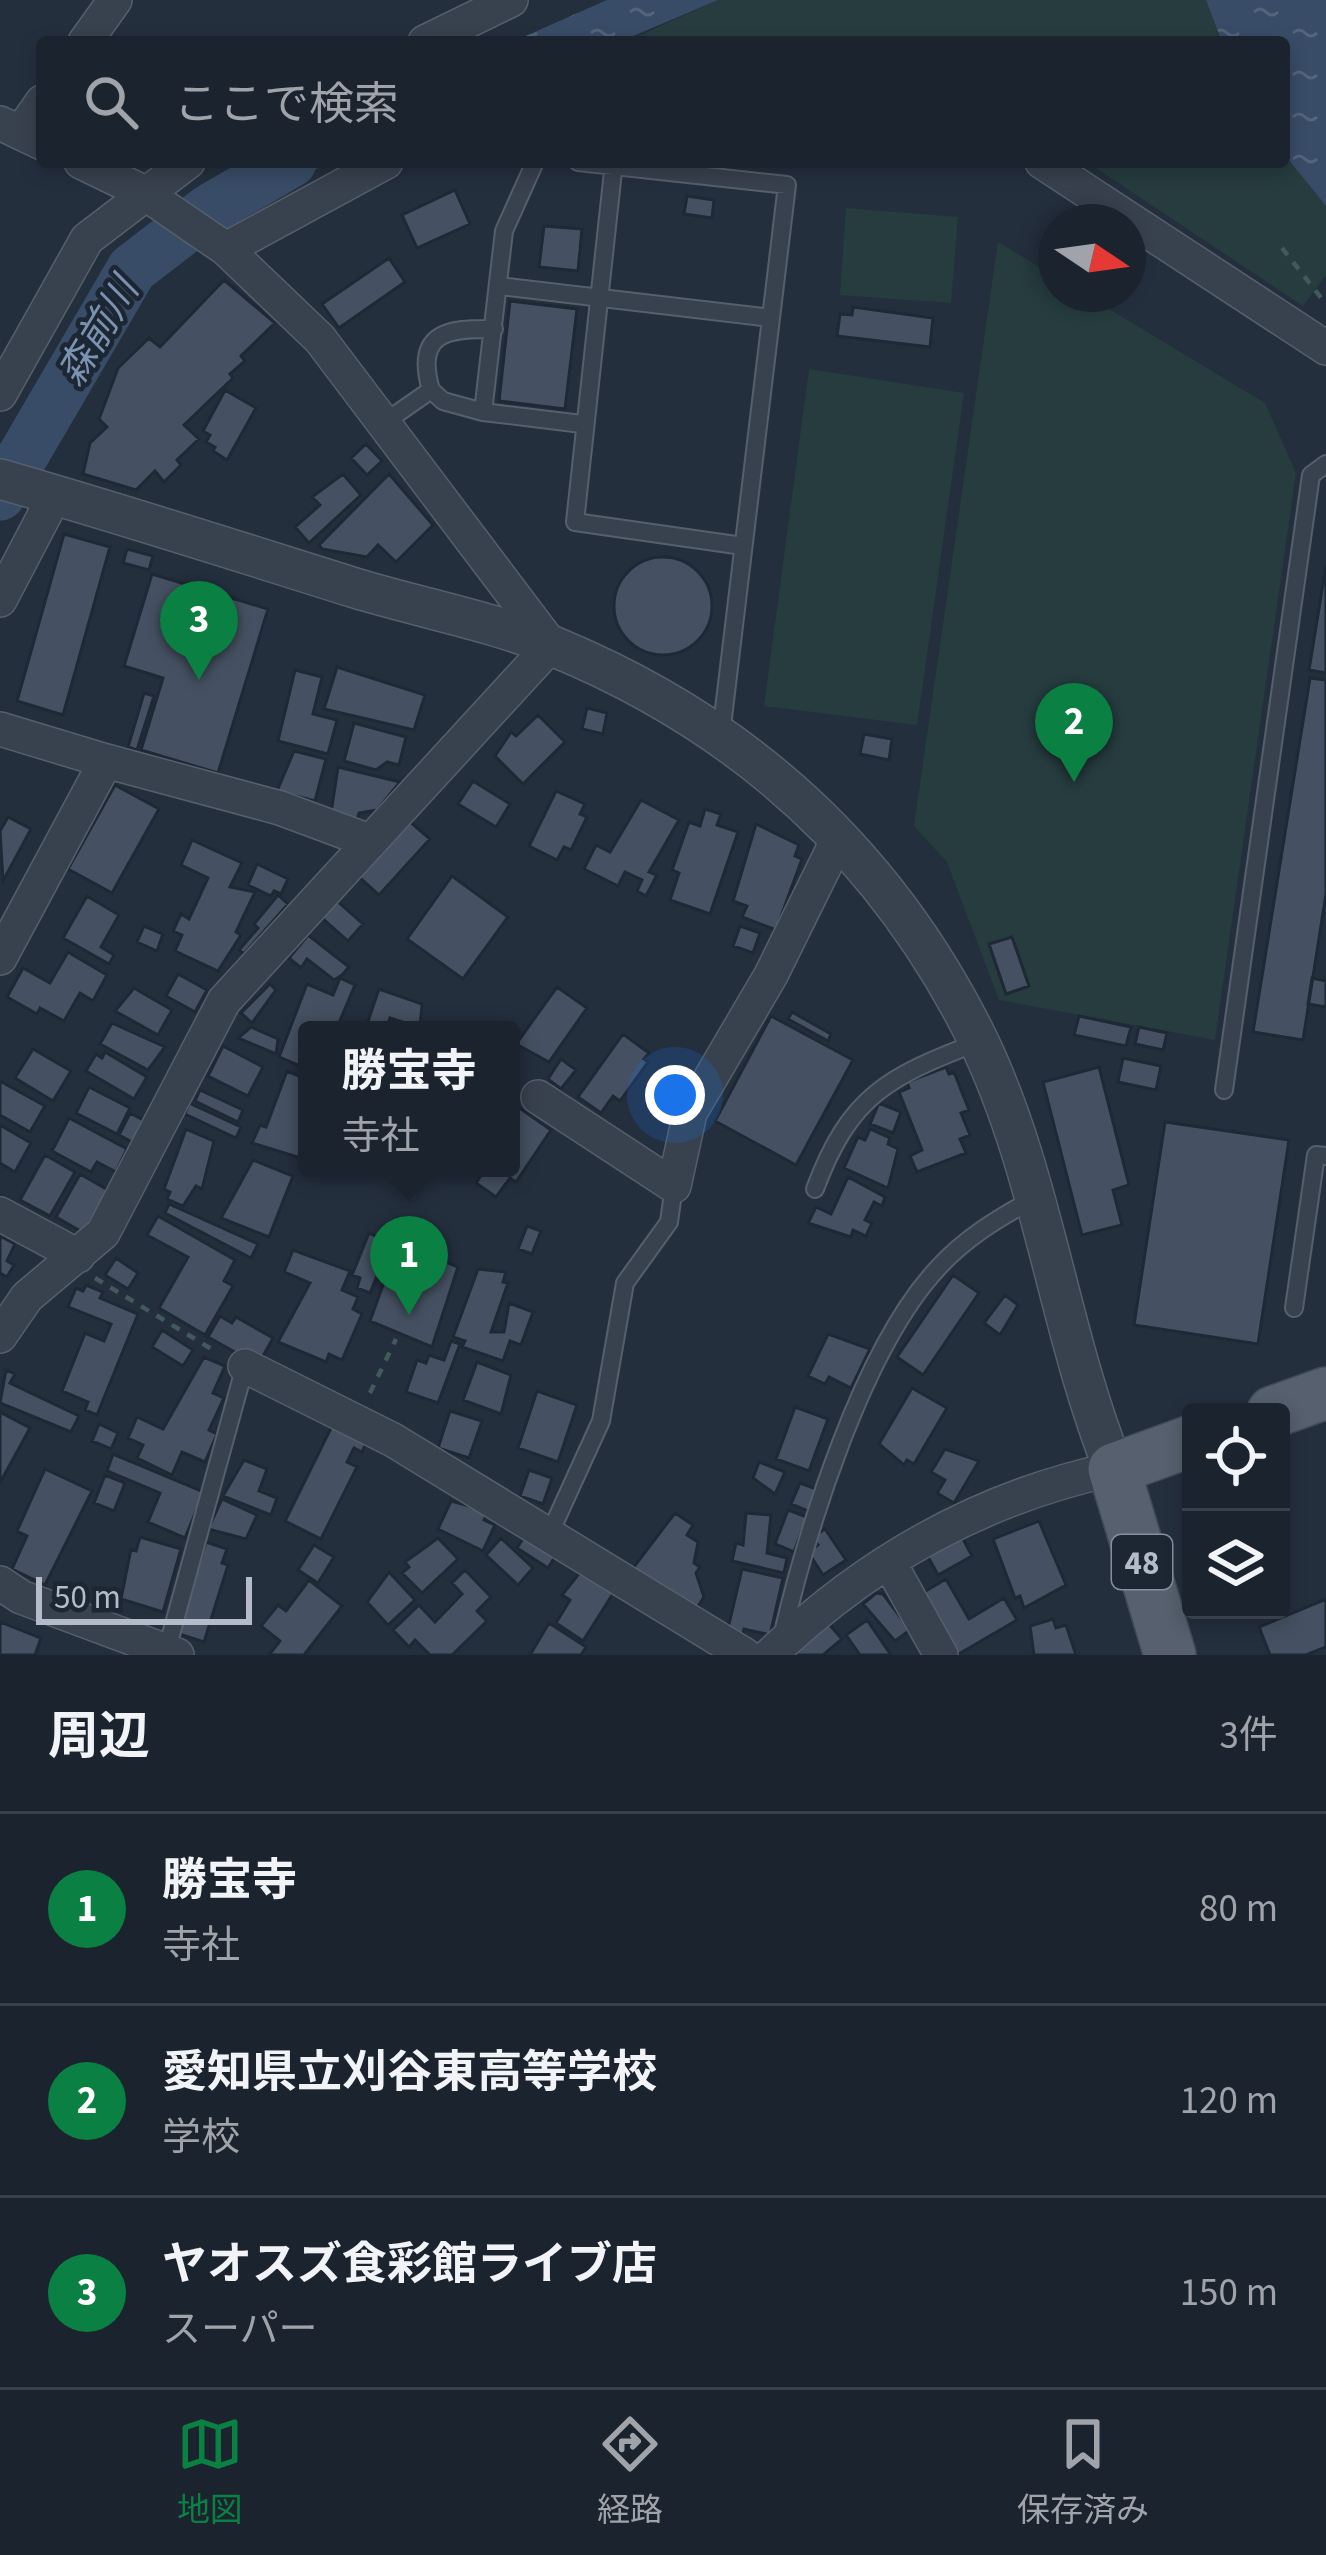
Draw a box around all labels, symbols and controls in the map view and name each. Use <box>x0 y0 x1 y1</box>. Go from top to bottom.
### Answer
search box <box>36 36 1290 168</box>
icon: search <box>78 69 144 135</box>
text: ここで検索 <box>174 73 399 137</box>
north arrow <box>1038 204 1146 312</box>
water label: 森前川 <box>45 264 155 397</box>
pin: 3 <box>160 581 238 680</box>
pin: 2 <box>1035 683 1113 782</box>
popup <box>298 1021 520 1177</box>
text: 勝宝寺 <box>341 1040 477 1104</box>
your location <box>645 1065 705 1125</box>
text: 寺社 <box>341 1109 420 1165</box>
pin: 1 <box>370 1216 448 1315</box>
map controls <box>1182 1403 1290 1619</box>
button: locate <box>1182 1403 1290 1511</box>
button: layers <box>1182 1511 1290 1619</box>
road number: 48 <box>1112 1535 1172 1589</box>
scale bar <box>36 1571 252 1624</box>
text: 50 m <box>54 1574 121 1621</box>
text: 周辺 <box>48 1701 150 1773</box>
text: 3件 <box>1220 1708 1278 1764</box>
text: 勝宝寺 <box>162 1849 297 1913</box>
text: 1 <box>77 1881 97 1937</box>
text: 80 m <box>1199 1881 1278 1937</box>
text: 寺社 <box>162 1918 240 1974</box>
text: 愛知県立刈谷東高等学校 <box>162 2041 657 2105</box>
text: 2 <box>77 2073 97 2129</box>
text: 120 m <box>1180 2073 1278 2129</box>
text: 学校 <box>162 2110 240 2166</box>
text: ヤオスズ食彩館ライブ店 <box>162 2233 657 2297</box>
text: 3 <box>77 2265 97 2321</box>
text: 150 m <box>1180 2265 1278 2321</box>
text: スーパー <box>162 2302 318 2358</box>
tab: 地図 <box>177 2411 243 2534</box>
tab: 経路 <box>597 2411 663 2534</box>
tab: 保存済み <box>1017 2411 1149 2534</box>

